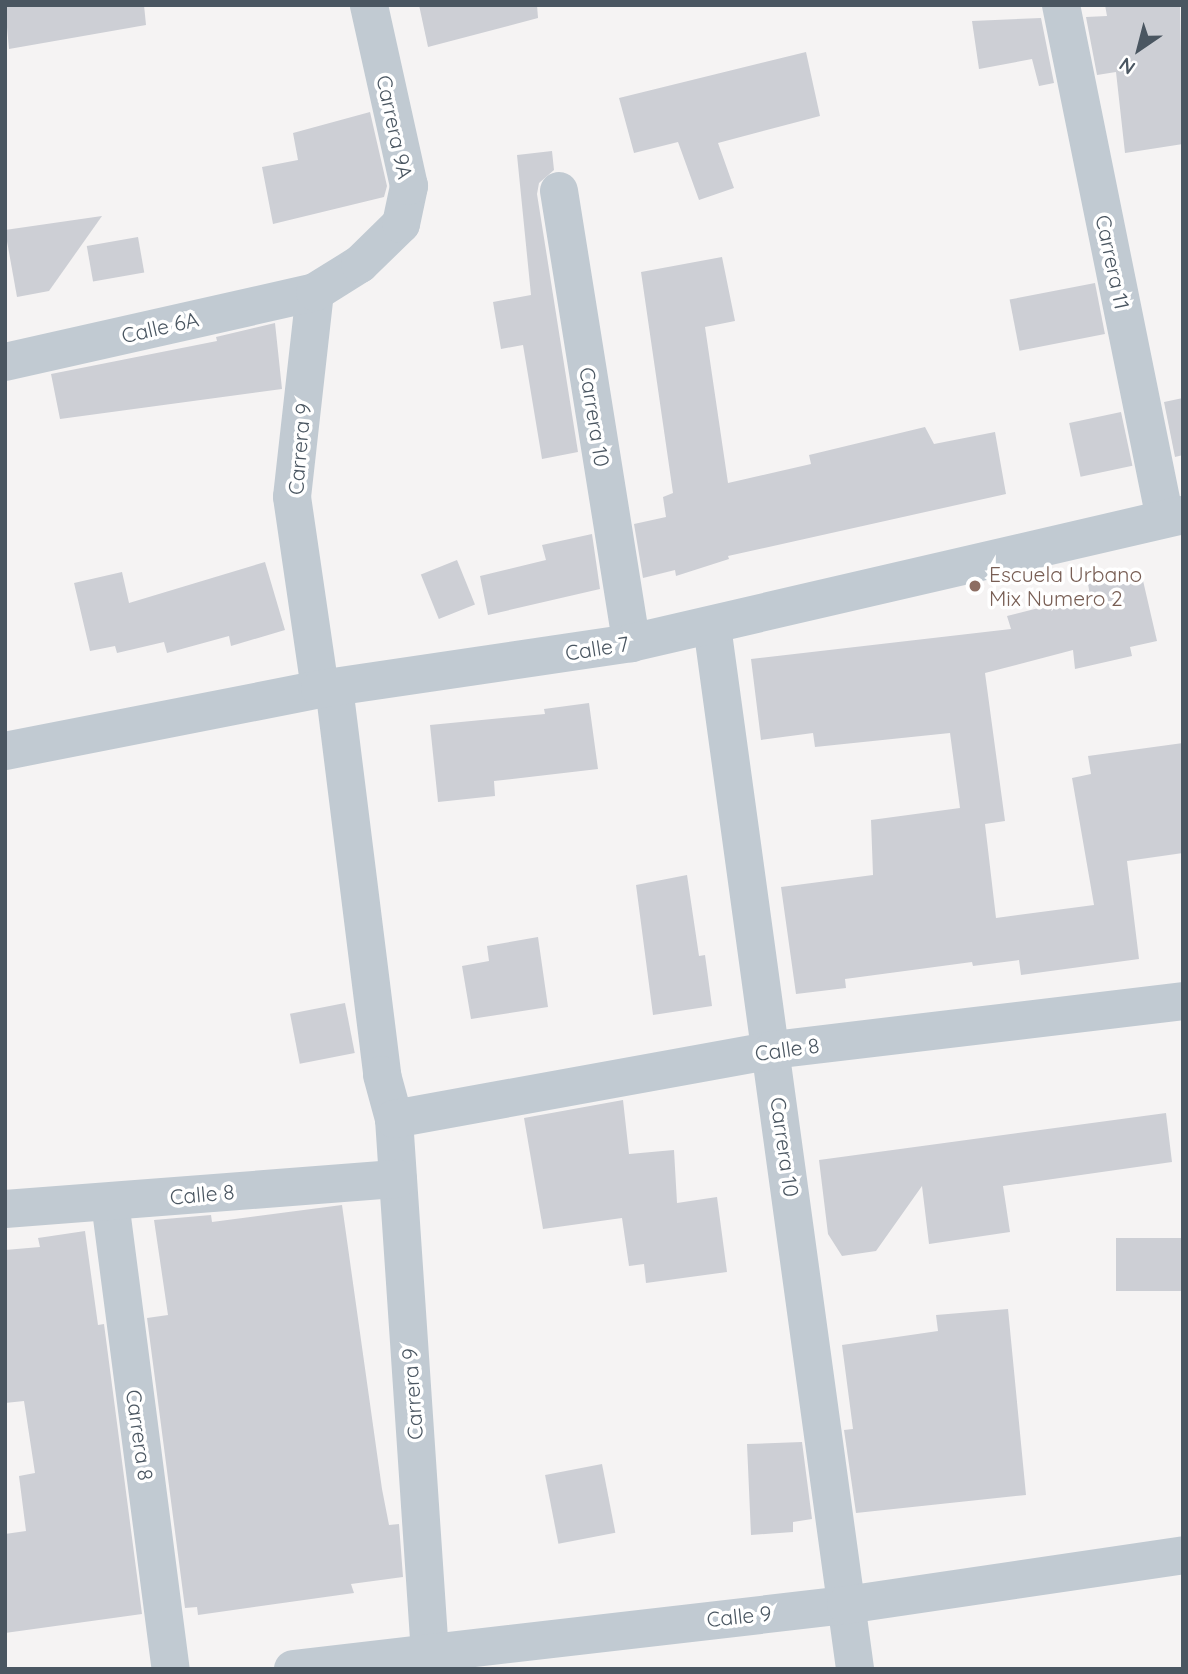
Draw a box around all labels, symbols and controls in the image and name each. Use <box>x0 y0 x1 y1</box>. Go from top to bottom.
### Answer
north arrow <box>1104 14 1174 84</box>
text: N <box>1114 52 1140 80</box>
street label: Carrera 9A <box>372 73 418 181</box>
street label: Carrera 11 <box>1091 213 1135 311</box>
street label: Calle 6A <box>119 306 201 348</box>
street label: Carrera 10 <box>575 365 615 469</box>
street label: Carrera 9 <box>282 402 316 496</box>
place label: Escuela Urbano Mix Numero 2 <box>989 561 1142 611</box>
marker: Escuela Urbano Mix Numero 2 <box>967 578 983 594</box>
street label: Calle 7 <box>563 631 631 665</box>
street label: Calle 8 <box>753 1032 821 1066</box>
street label: Carrera 10 <box>766 1095 804 1199</box>
street label: Calle 8 <box>169 1179 235 1209</box>
street label: Carrera 9 <box>396 1347 428 1441</box>
street label: Carrera 8 <box>121 1388 159 1482</box>
street label: Calle 9 <box>705 1600 773 1632</box>

